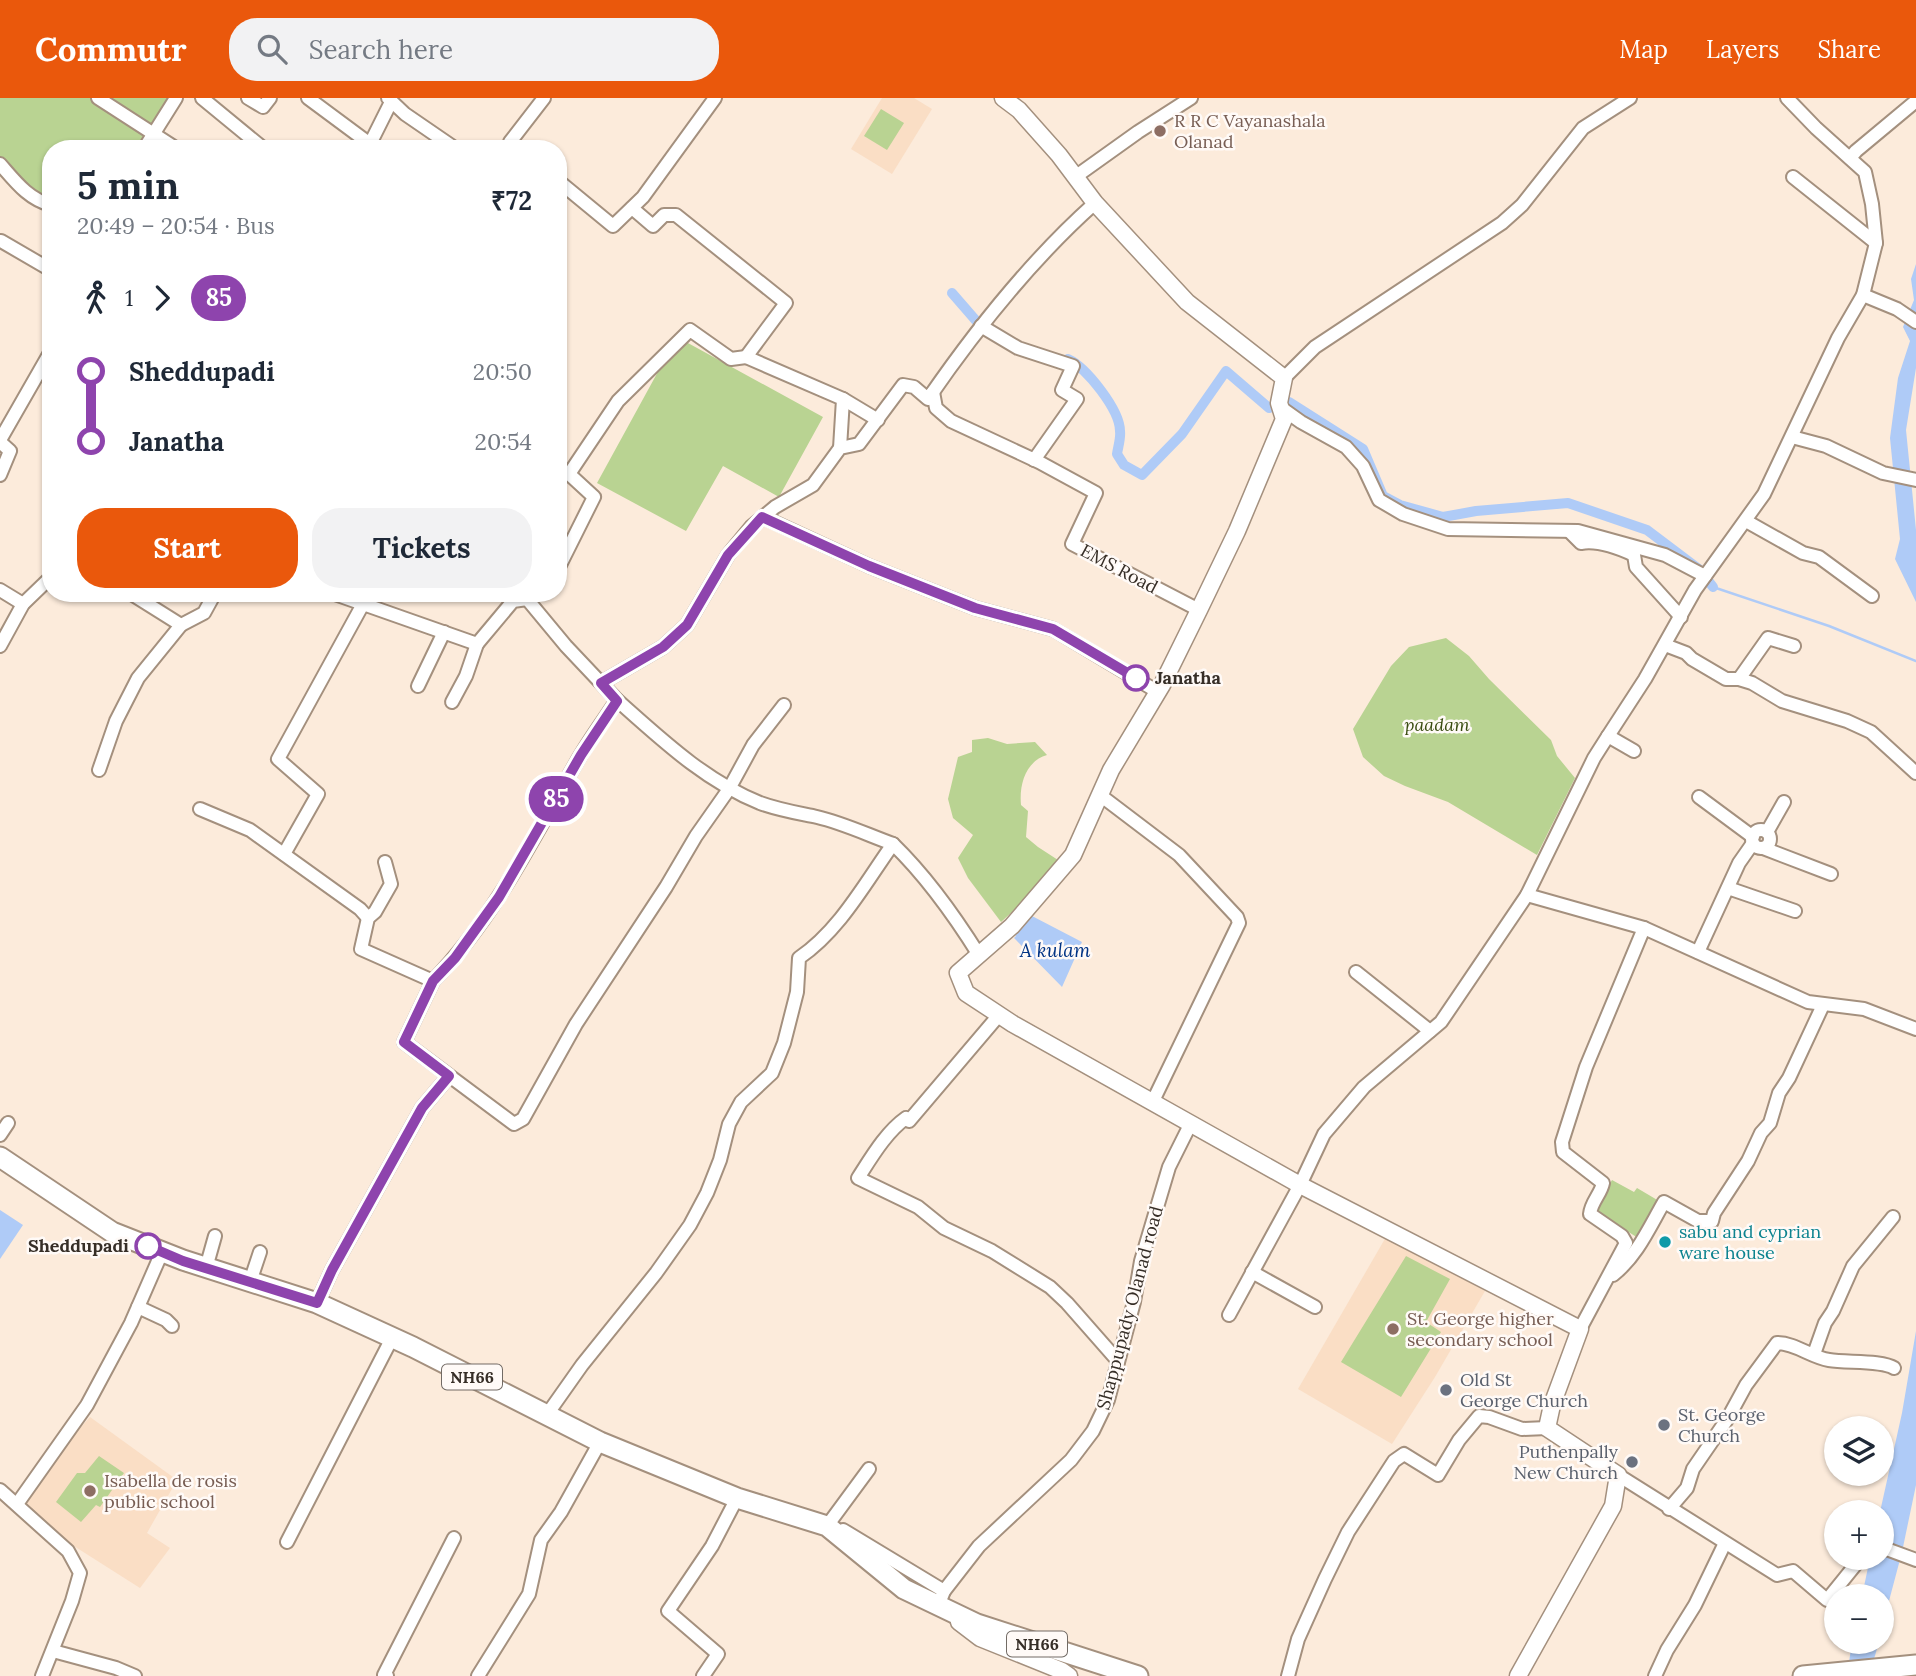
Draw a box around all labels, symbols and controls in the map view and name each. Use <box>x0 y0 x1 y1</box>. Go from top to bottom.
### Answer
search box <box>229 18 719 81</box>
text: Commutr <box>35 28 187 70</box>
icon: search <box>253 30 291 68</box>
text: Search here <box>309 33 453 66</box>
text: Map <box>1619 34 1668 65</box>
text: Layers <box>1706 34 1779 65</box>
text: Share <box>1817 34 1881 65</box>
place label: R R C Vayanashala Olanad <box>1174 109 1325 153</box>
marker: R R C Vayanashala Olanad <box>1152 123 1168 139</box>
text: 5 min <box>77 161 179 209</box>
text: ₹72 <box>491 184 532 217</box>
text: 20:49 – 20:54 · Bus <box>77 211 275 240</box>
icon: walk <box>77 279 115 317</box>
icon: forward <box>143 279 181 317</box>
text: 85 <box>205 282 232 313</box>
text: 1 <box>125 283 133 312</box>
text: Sheddupadi <box>129 355 275 388</box>
text: 20:50 <box>473 357 532 386</box>
text: Janatha <box>129 425 224 458</box>
text: 20:54 <box>475 427 532 456</box>
button: Start <box>77 508 298 588</box>
button: Tickets <box>312 508 532 588</box>
street label: EMS Road <box>1077 539 1162 599</box>
marker: Janatha <box>1123 665 1149 691</box>
place label: Janatha <box>1155 666 1221 689</box>
park label: paadam <box>1404 713 1470 736</box>
line badge: 85 <box>524 776 588 822</box>
text: 85 <box>543 783 569 814</box>
water label: A kulam <box>1019 938 1091 962</box>
street label: Shappupady Olanad road <box>1091 1203 1168 1412</box>
place label: sabu and cyprian ware house <box>1679 1220 1821 1264</box>
marker: Sheddupadi <box>135 1233 161 1259</box>
place label: Sheddupadi <box>28 1234 129 1257</box>
marker: sabu and cyprian ware house <box>1657 1234 1673 1250</box>
place label: St. George higher secondary school <box>1407 1307 1554 1351</box>
marker: St. George higher secondary school <box>1385 1321 1401 1337</box>
road number: NH66 <box>442 1364 502 1390</box>
place label: Old St George Church <box>1460 1368 1588 1412</box>
marker: Old St George Church <box>1438 1382 1454 1398</box>
place label: St. George Church <box>1678 1403 1766 1447</box>
map controls <box>1824 1416 1894 1654</box>
button: layers <box>1824 1416 1894 1486</box>
marker: St. George Church <box>1656 1417 1672 1433</box>
place label: Puthenpally New Church <box>1513 1440 1618 1484</box>
marker: Puthenpally New Church <box>1624 1454 1640 1470</box>
place label: Isabella de rosis public school <box>104 1469 237 1513</box>
marker: Isabella de rosis public school <box>82 1483 98 1499</box>
button: + <box>1824 1500 1894 1570</box>
button: − <box>1824 1584 1894 1654</box>
road number: NH66 <box>1007 1632 1067 1656</box>

